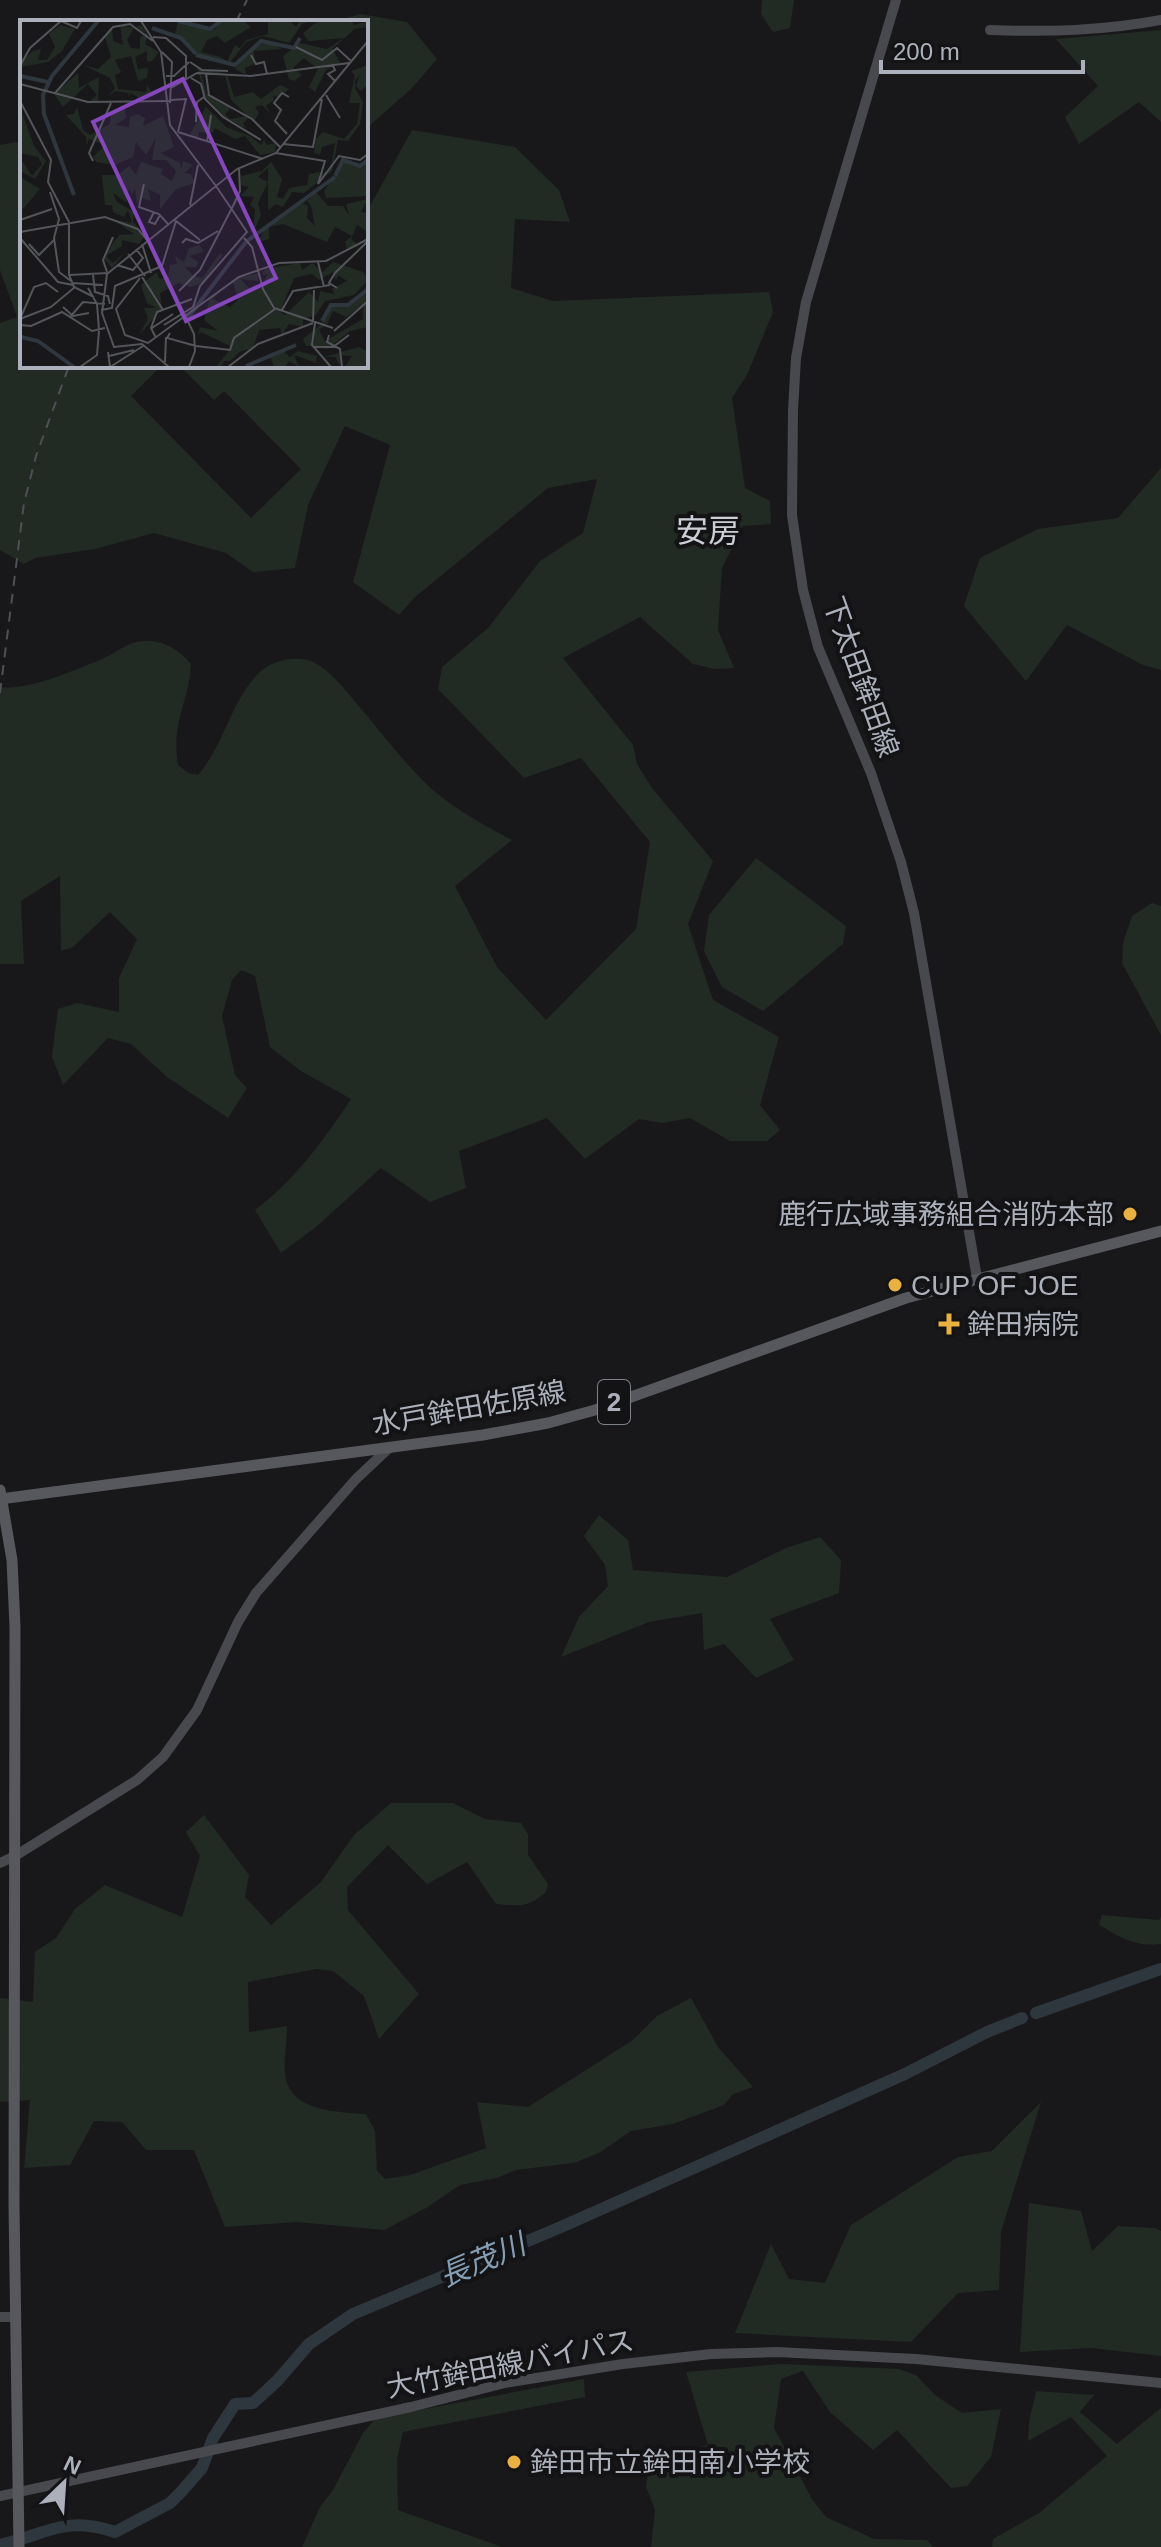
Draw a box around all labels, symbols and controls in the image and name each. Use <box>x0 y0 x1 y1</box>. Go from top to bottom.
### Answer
inset map <box>20 20 368 368</box>
scale bar <box>881 24 1083 74</box>
text: 200 m <box>893 38 960 65</box>
district label: 安房 <box>676 513 740 549</box>
street label: 下太田鉾田線 <box>818 593 904 761</box>
place label: 鹿行広域事務組合消防本部 <box>778 1199 1114 1230</box>
marker: 鹿行広域事務組合消防本部 <box>1121 1205 1139 1223</box>
place label: CUP OF JOE <box>911 1270 1079 1301</box>
marker: CUP OF JOE <box>886 1276 904 1294</box>
place label: 鉾田病院 <box>967 1309 1079 1340</box>
marker: 鉾田病院 <box>938 1313 960 1335</box>
street label: 水戸鉾田佐原線 <box>370 1376 568 1440</box>
road number: 2 <box>598 1380 630 1424</box>
water label: 長茂川 <box>434 2226 533 2293</box>
street label: 大竹鉾田線バイパス <box>384 2325 636 2403</box>
north arrow <box>24 2443 104 2523</box>
place label: 鉾田市立鉾田南小学校 <box>530 2447 810 2478</box>
text: N <box>60 2451 85 2480</box>
marker: 鉾田市立鉾田南小学校 <box>505 2453 523 2471</box>

